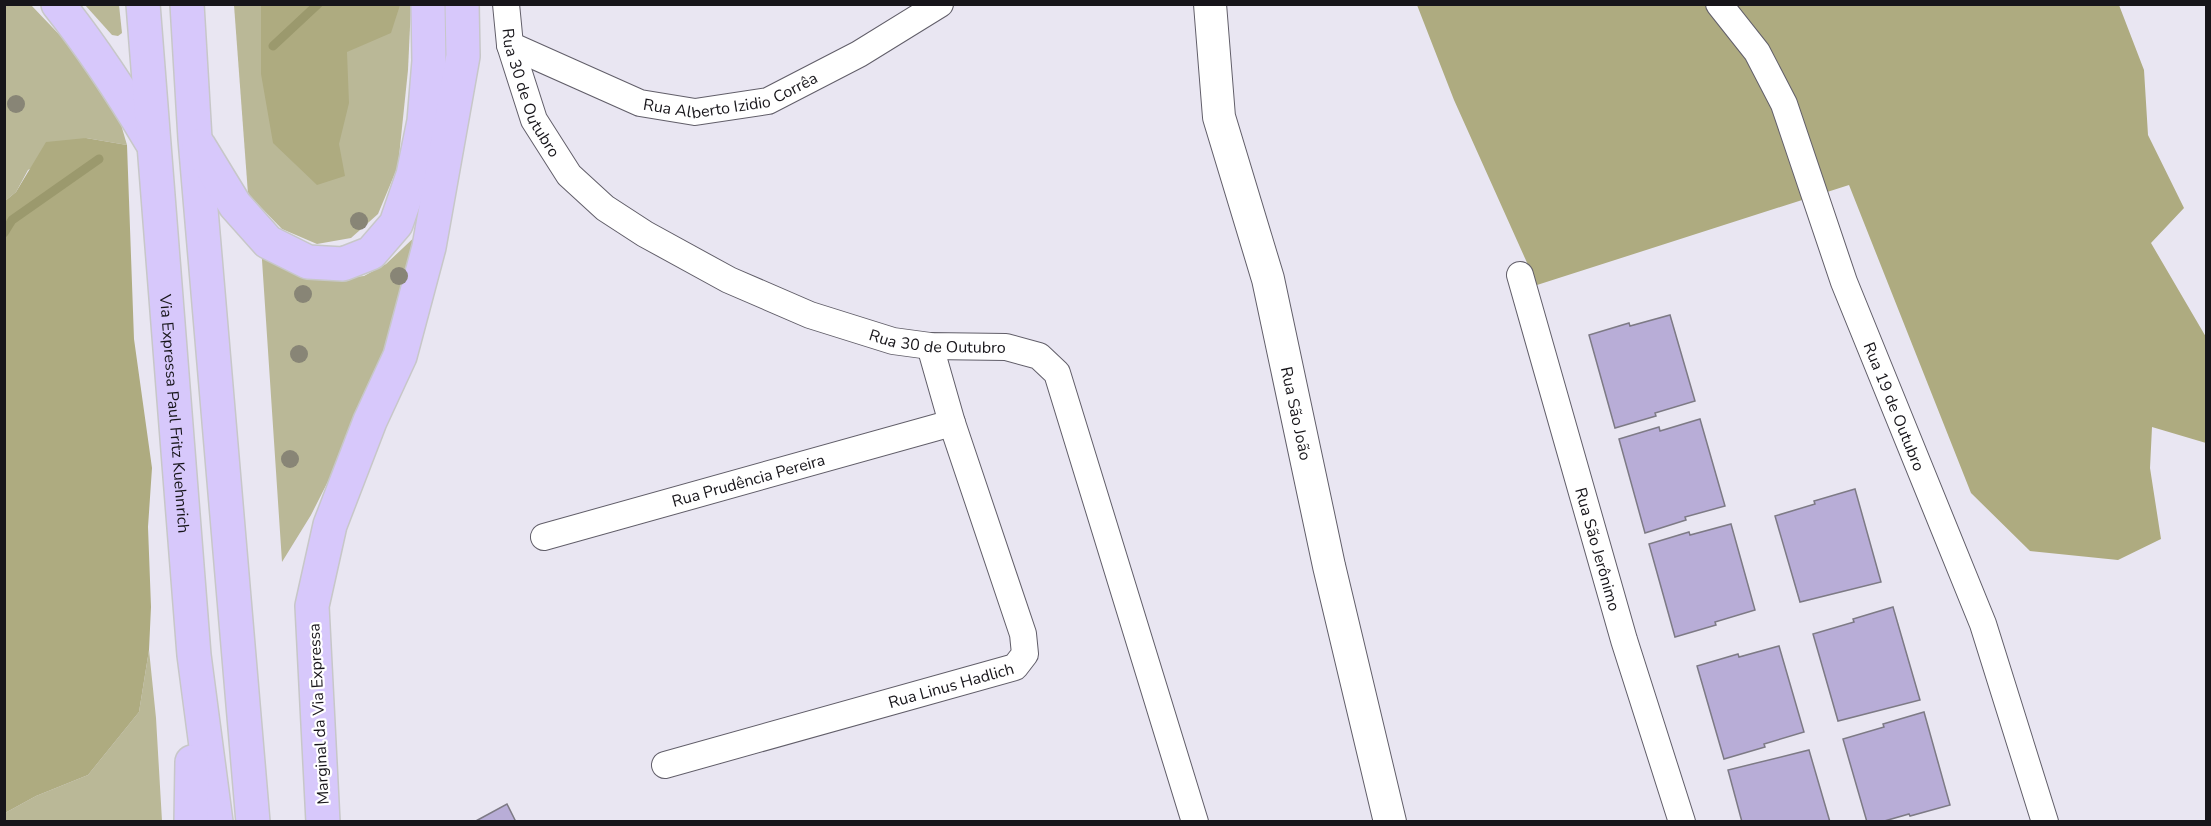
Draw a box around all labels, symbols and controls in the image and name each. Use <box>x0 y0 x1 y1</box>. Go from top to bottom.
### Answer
street label: Rua 30 de Outubro <box>496 27 565 162</box>
street label: Rua Alberto Izidio Corrêa <box>642 67 822 124</box>
street label: Via Expressa Paul Fritz Kuehnrich <box>154 293 194 534</box>
street label: Rua 30 de Outubro <box>866 324 1006 359</box>
street label: Rua 19 de Outubro <box>1858 339 1930 475</box>
street label: Rua São João <box>1275 365 1316 463</box>
street label: Rua Prudência Pereira <box>669 449 827 513</box>
street label: Rua São Jerônimo <box>1569 485 1625 614</box>
street label: Marginal da Via Expressa <box>303 623 335 805</box>
street label: Rua Linus Hadlich <box>886 658 1017 714</box>

